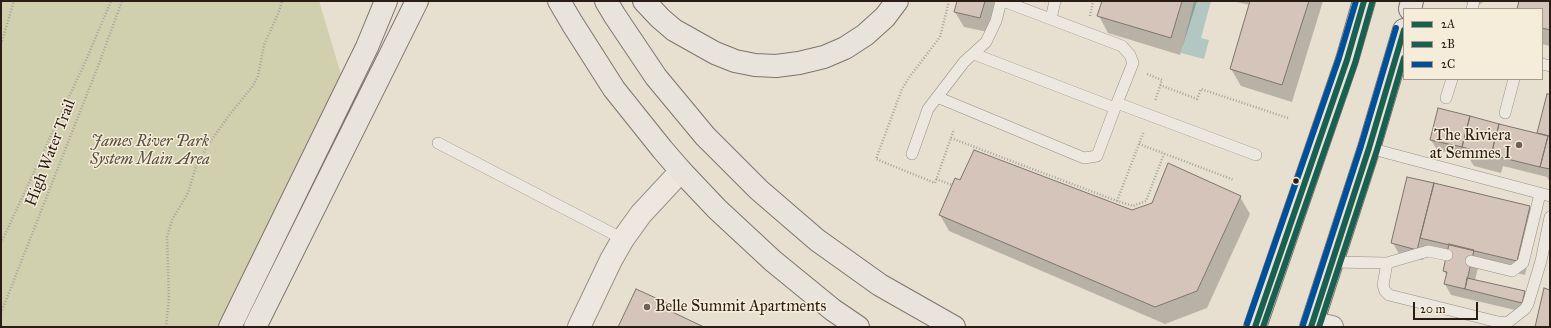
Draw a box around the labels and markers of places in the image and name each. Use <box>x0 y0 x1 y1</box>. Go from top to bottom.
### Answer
place label: The Riviera at Semmes I <box>1430 126 1511 164</box>
marker: The Riviera at Semmes I <box>1514 140 1524 150</box>
unlabelled marker <box>1291 176 1301 186</box>
place label: Belle Summit Apartments <box>655 297 826 317</box>
marker: Belle Summit Apartments <box>642 302 652 312</box>

